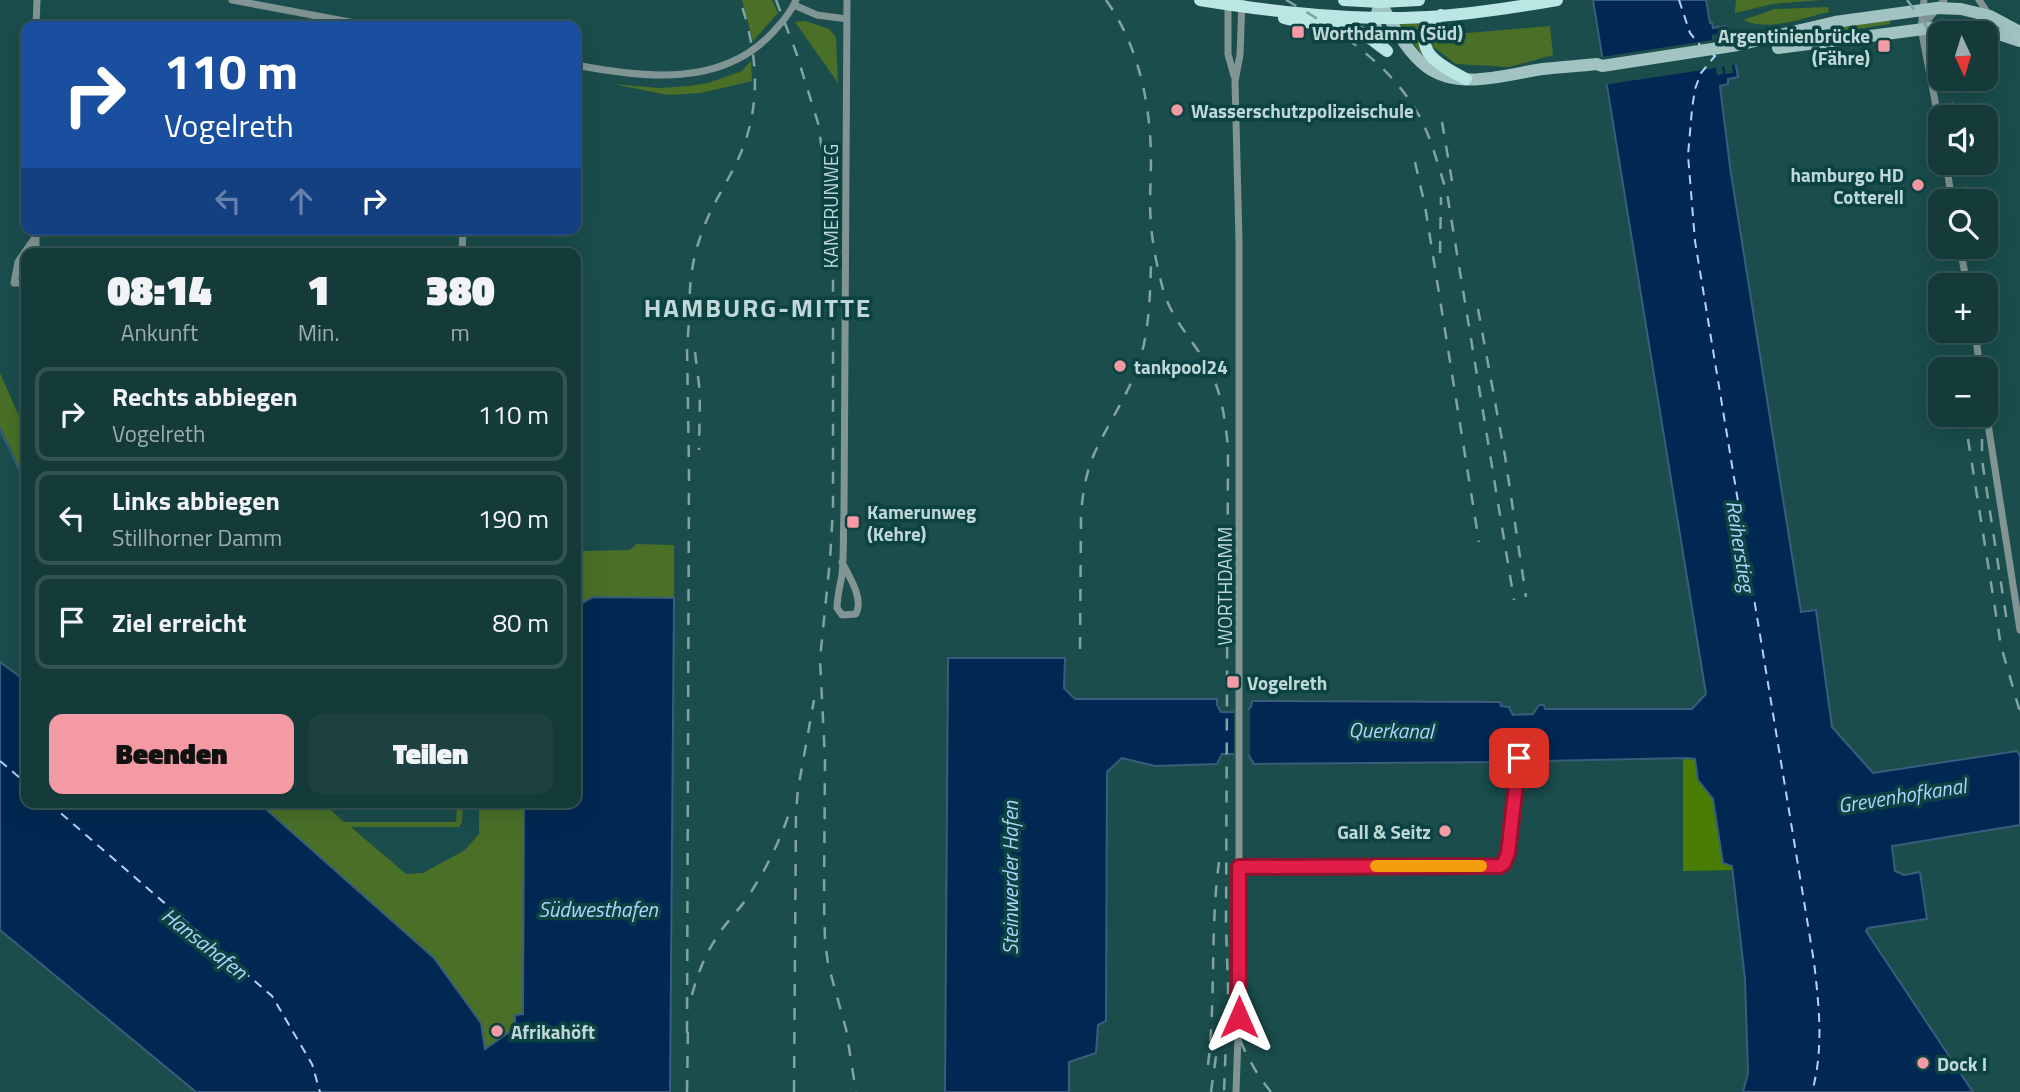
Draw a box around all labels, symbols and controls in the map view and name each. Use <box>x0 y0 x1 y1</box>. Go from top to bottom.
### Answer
place label: Worthdamm (Süd) <box>1312 18 1463 47</box>
place label: Argentinienbrücke (Fähre) <box>1718 21 1870 72</box>
north arrow <box>1928 21 1998 91</box>
map controls <box>1928 21 1998 427</box>
marker: Worthdamm (Süd) <box>1290 24 1306 40</box>
text: 110 m <box>164 33 298 108</box>
marker: Argentinienbrücke (Fähre) <box>1876 38 1892 54</box>
icon: right <box>49 49 140 140</box>
place label: Wasserschutzpolizeischule <box>1191 96 1414 125</box>
text: Vogelreth <box>164 101 294 149</box>
marker: Wasserschutzpolizeischule <box>1169 102 1185 118</box>
button: sound <box>1928 105 1998 175</box>
street label: KAMERUNWEG <box>816 144 845 268</box>
place label: hamburgo HD Cotterell <box>1791 160 1904 211</box>
marker: hamburgo HD Cotterell <box>1910 177 1926 193</box>
icon: left <box>209 182 247 220</box>
icon: ahead <box>282 182 320 220</box>
icon: right <box>355 182 393 220</box>
button: search <box>1928 189 1998 259</box>
text: 08:14 <box>107 257 212 321</box>
text: 1 <box>307 257 330 321</box>
text: 380 <box>426 257 495 321</box>
button: + <box>1928 273 1998 343</box>
district label: HAMBURG-MITTE <box>644 288 872 327</box>
text: Ankunft <box>121 315 198 350</box>
text: Min. <box>298 315 339 350</box>
text: m <box>451 315 470 350</box>
place label: tankpool24 <box>1134 352 1228 381</box>
button: − <box>1928 357 1998 427</box>
marker: tankpool24 <box>1112 358 1128 374</box>
text: Rechts abbiegen <box>112 377 298 416</box>
icon: right <box>53 395 91 433</box>
text: 110 m <box>478 395 549 434</box>
text: Vogelreth <box>112 416 205 451</box>
text: Links abbiegen <box>112 481 280 520</box>
place label: Kamerunweg (Kehre) <box>867 497 976 548</box>
water label: Reiherstieg <box>1718 498 1764 596</box>
icon: left <box>53 499 91 537</box>
text: 190 m <box>478 499 549 538</box>
marker: Kamerunweg (Kehre) <box>845 514 861 530</box>
text: Stillhorner Damm <box>112 520 282 555</box>
street label: WORTHDAMM <box>1210 527 1239 645</box>
icon: arrive <box>53 603 91 641</box>
text: Ziel erreicht <box>112 603 247 642</box>
text: 80 m <box>492 603 549 642</box>
place label: Vogelreth <box>1247 668 1327 697</box>
marker: Vogelreth <box>1225 674 1241 690</box>
water label: Querkanal <box>1348 713 1436 747</box>
button: Beenden <box>49 714 294 794</box>
button: Teilen <box>308 714 553 794</box>
pin <box>1489 728 1549 788</box>
icon: arrive <box>1500 739 1538 777</box>
water label: Grevenhofkanal <box>1835 769 1971 821</box>
water label: Steinwerder Hafen <box>994 800 1026 955</box>
place label: Gall & Seitz <box>1337 817 1431 846</box>
marker: Gall & Seitz <box>1437 823 1453 839</box>
water label: Südwesthafen <box>538 893 658 925</box>
water label: Hansahafen <box>155 899 255 987</box>
position arrow <box>1202 980 1276 1054</box>
place label: Afrikahöft <box>511 1017 595 1046</box>
marker: Afrikahöft <box>489 1023 505 1039</box>
place label: Dock I <box>1937 1049 1987 1078</box>
marker: Dock I <box>1915 1055 1931 1071</box>

